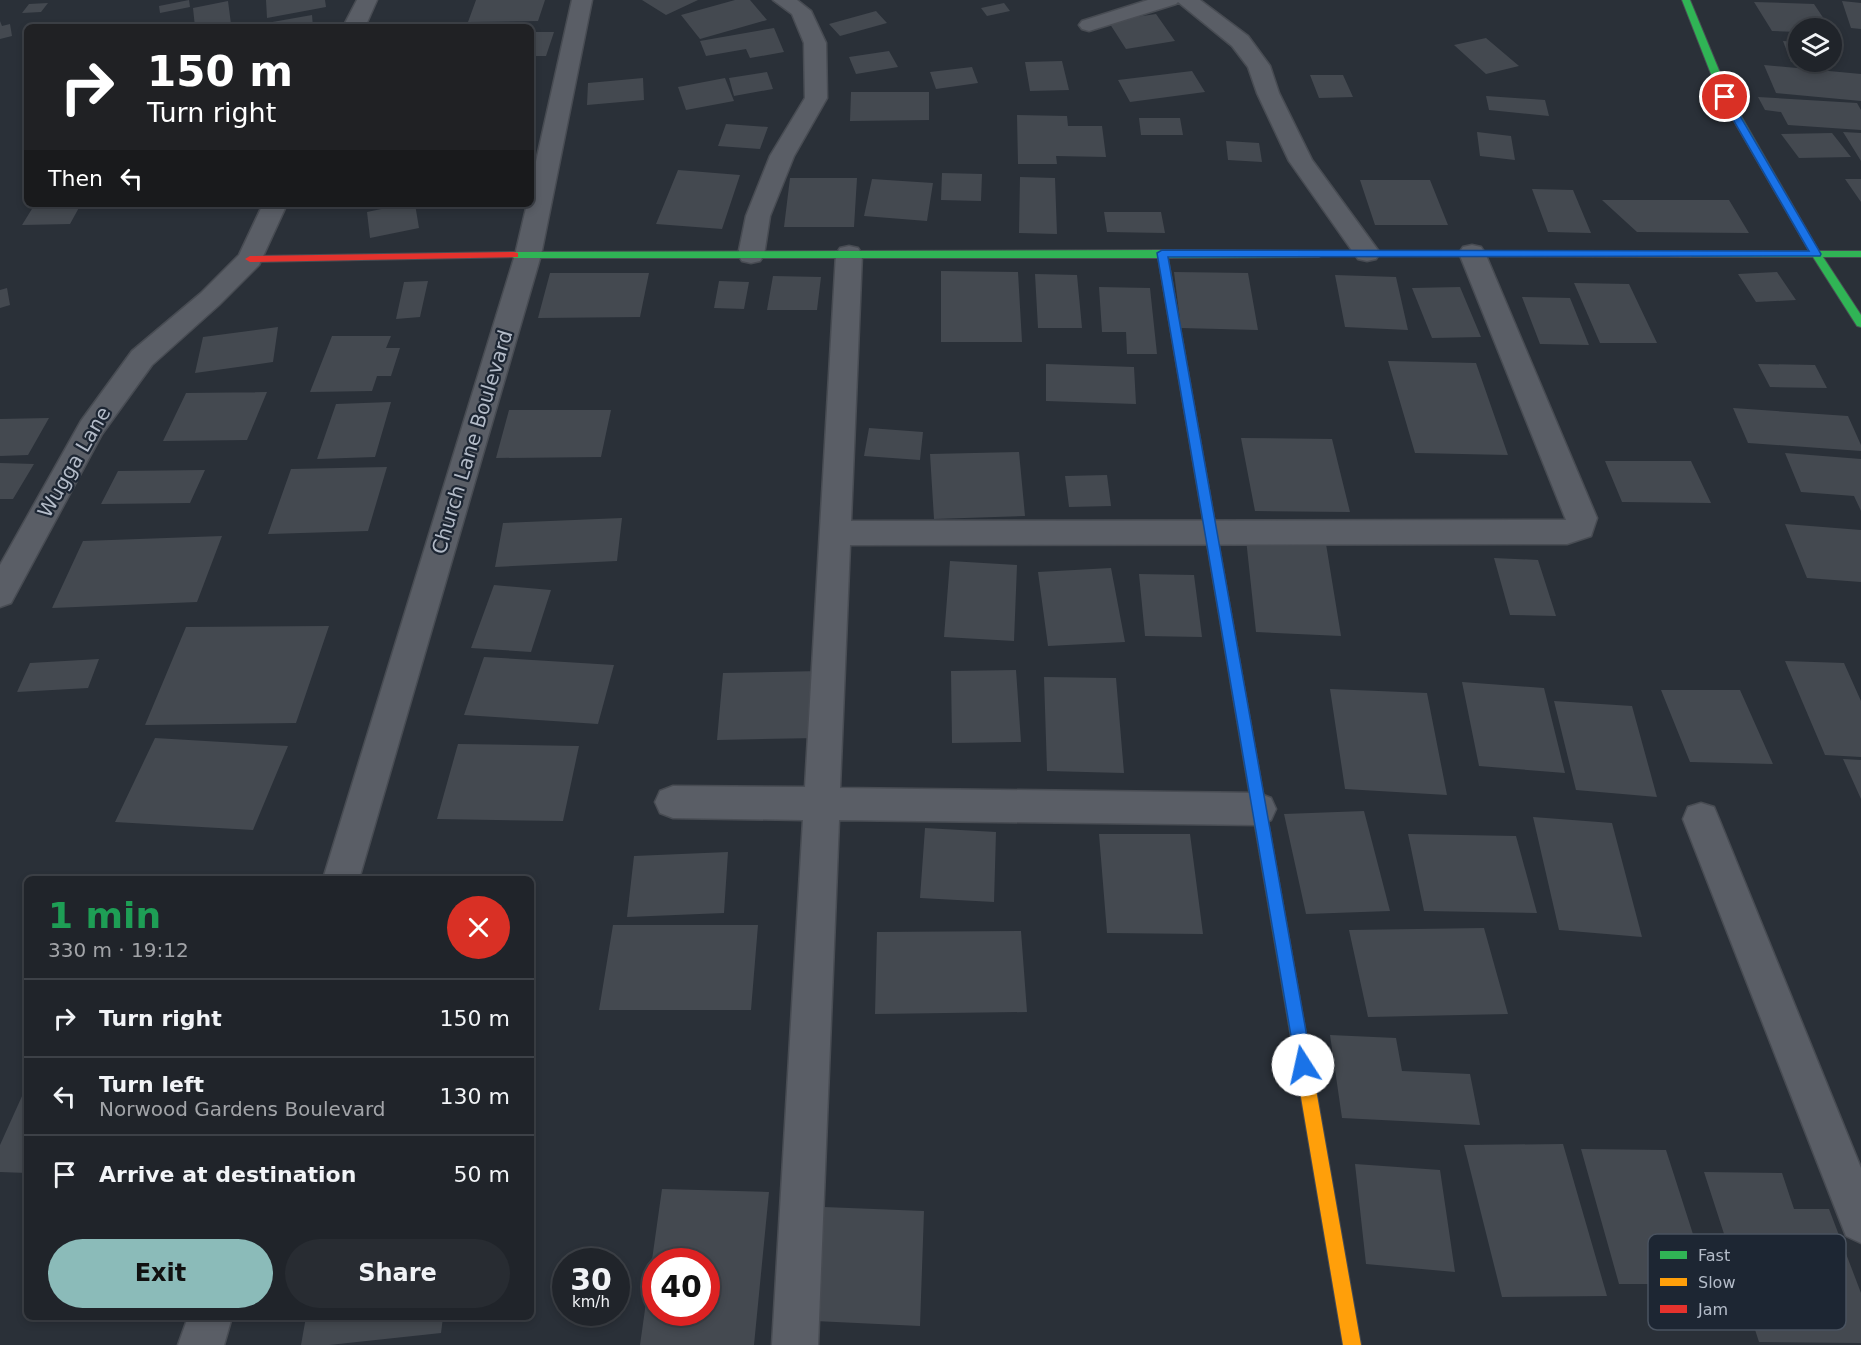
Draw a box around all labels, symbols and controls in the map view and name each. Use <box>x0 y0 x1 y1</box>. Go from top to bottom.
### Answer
map controls <box>1788 18 1842 72</box>
button: layers <box>1788 18 1842 72</box>
text: 150 m <box>147 47 293 96</box>
icon: right <box>48 48 126 126</box>
pin <box>1699 71 1750 122</box>
icon: arrive <box>1708 80 1741 113</box>
text: Turn right <box>147 97 276 128</box>
icon: left <box>115 162 148 195</box>
text: Then <box>48 166 103 191</box>
street label: Church Lane Boulevard <box>426 327 518 557</box>
street label: Wugga Lane <box>33 402 115 522</box>
text: 1 min <box>48 895 161 936</box>
button: close <box>447 896 510 959</box>
text: 330 m · 19:12 <box>48 938 189 962</box>
icon: right <box>48 1002 81 1035</box>
text: Turn right <box>99 1006 222 1031</box>
text: 150 m <box>440 1006 510 1031</box>
position arrow <box>1271 1033 1335 1097</box>
text: Turn left <box>99 1072 204 1097</box>
icon: left <box>48 1080 81 1113</box>
text: 130 m <box>440 1084 510 1109</box>
text: Norwood Gardens Boulevard <box>99 1097 386 1121</box>
icon: arrive <box>48 1158 81 1191</box>
text: Arrive at destination <box>99 1162 356 1187</box>
text: 50 m <box>454 1162 510 1187</box>
legend <box>1648 1234 1846 1330</box>
button: Exit <box>48 1239 273 1308</box>
button: Share <box>285 1239 510 1308</box>
text: Fast <box>1698 1246 1730 1265</box>
speed limit sign: 40 <box>642 1248 720 1326</box>
text: 30 <box>570 1262 612 1297</box>
text: Slow <box>1698 1273 1735 1292</box>
text: km/h <box>572 1293 610 1311</box>
text: Jam <box>1697 1300 1728 1319</box>

